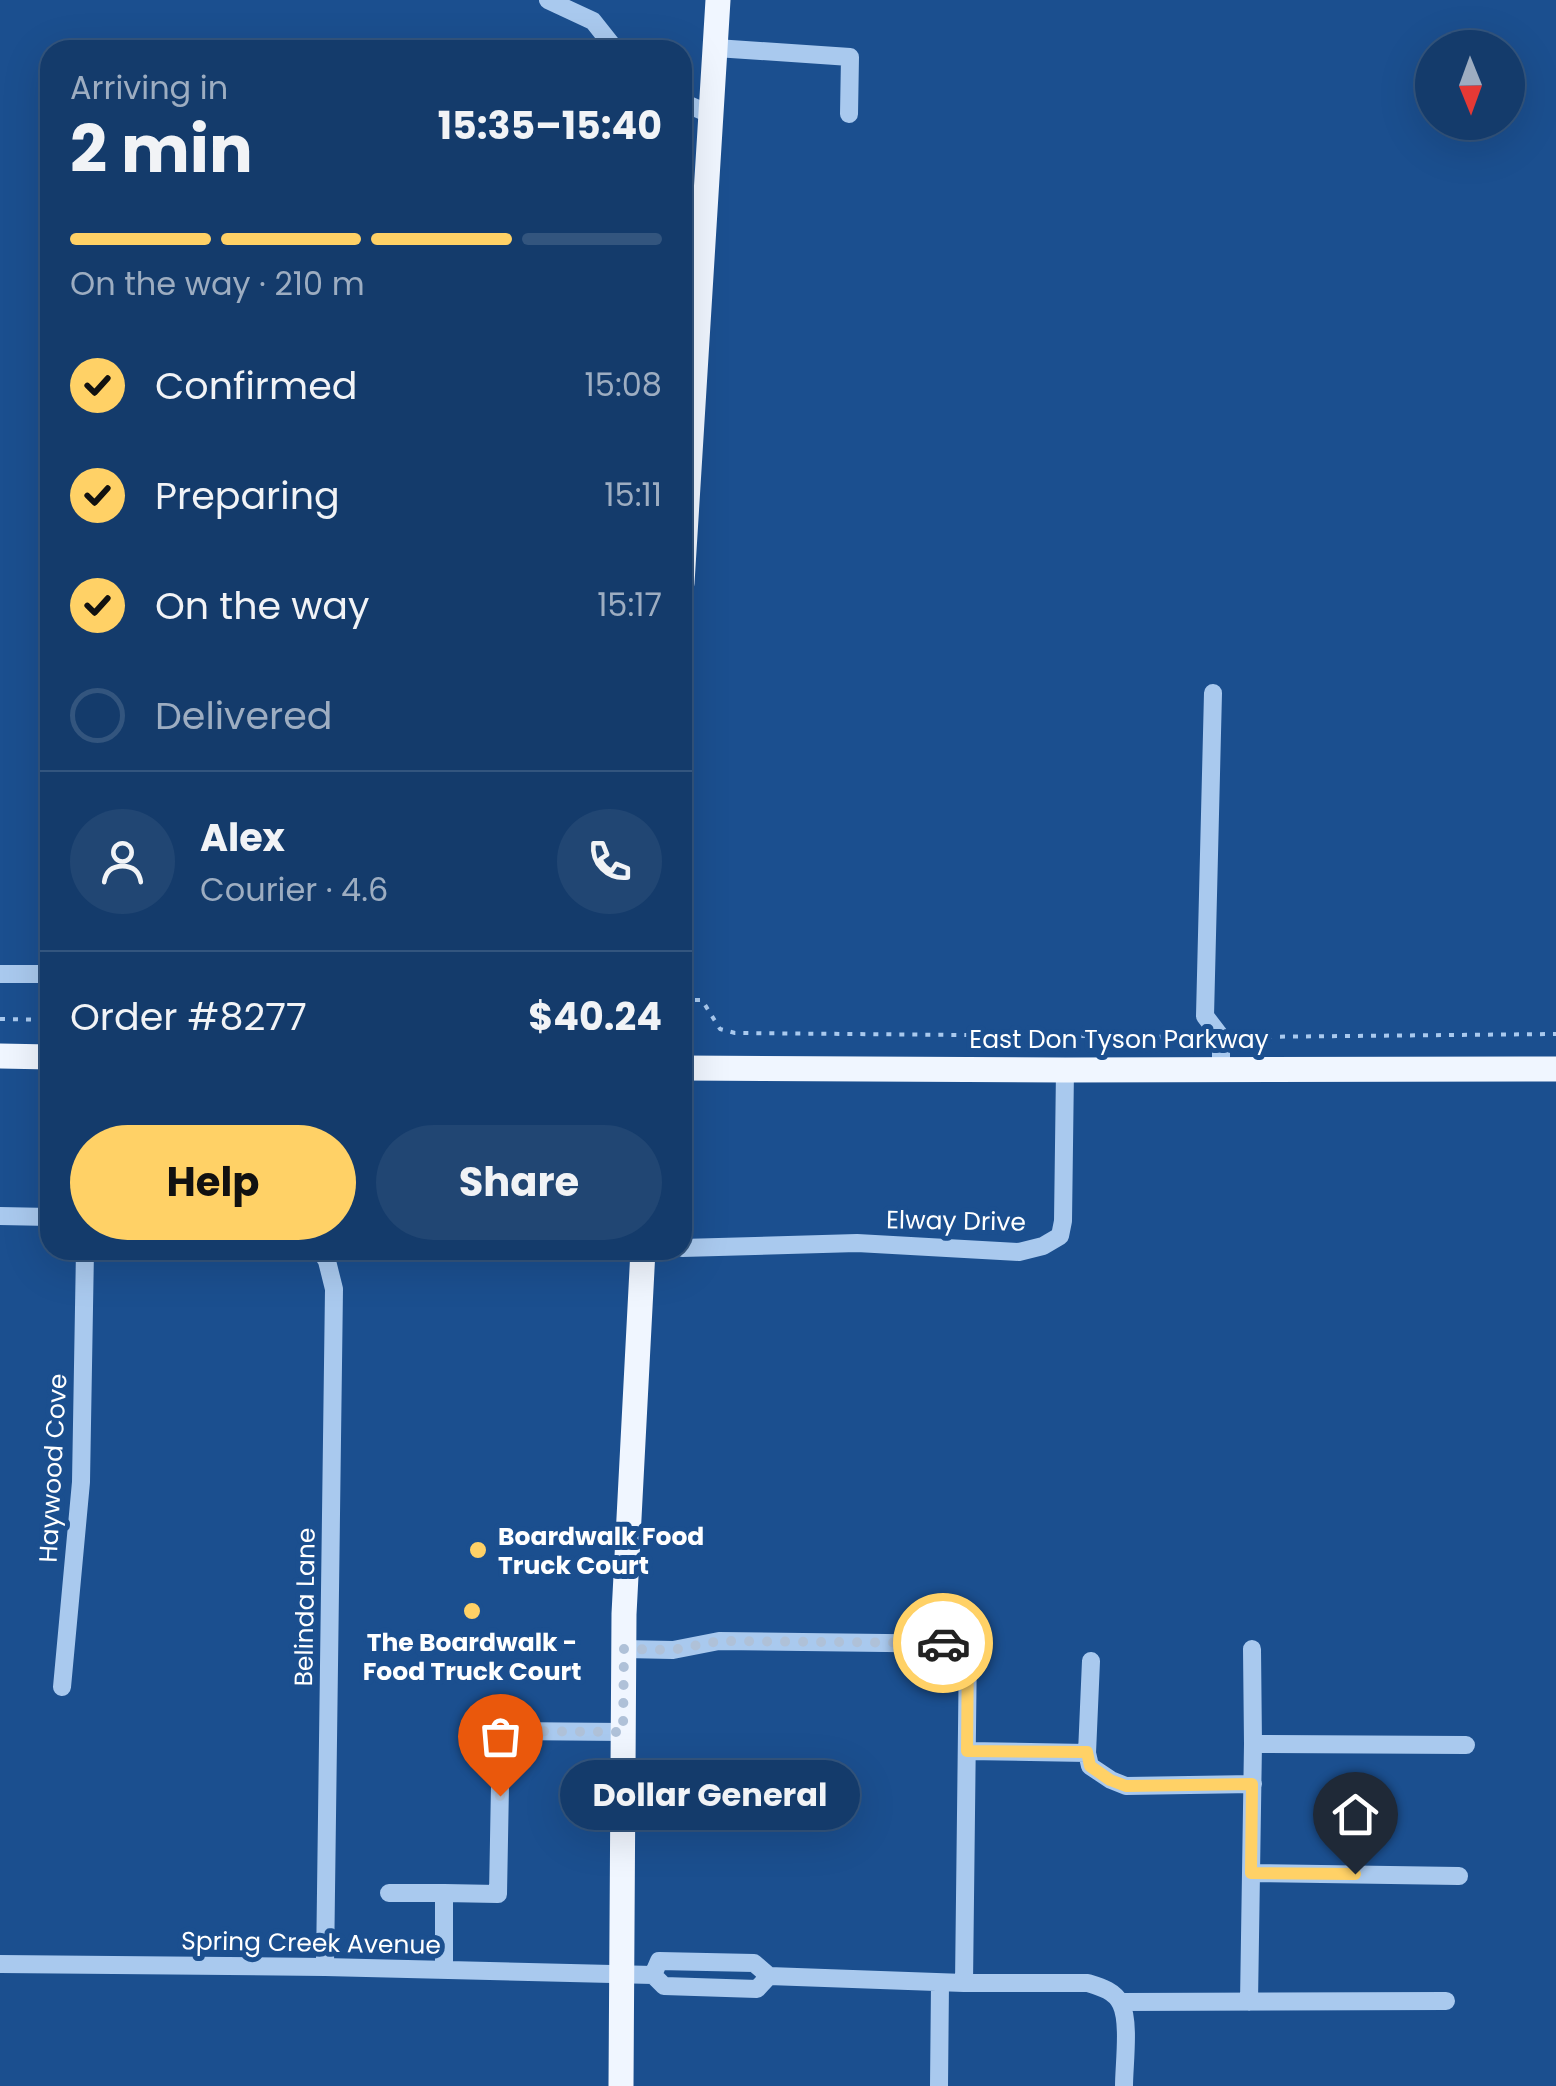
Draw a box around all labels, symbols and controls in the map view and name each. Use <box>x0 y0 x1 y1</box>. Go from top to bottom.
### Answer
north arrow <box>1415 30 1525 140</box>
map controls <box>1415 30 1525 140</box>
text: Arriving in <box>70 65 228 110</box>
text: 15:35–15:40 <box>438 99 662 152</box>
text: 2 min <box>70 104 253 195</box>
text: On the way · 210 m <box>70 261 365 306</box>
icon: check <box>70 358 125 413</box>
text: Confirmed <box>155 359 357 412</box>
text: 15:08 <box>585 362 662 407</box>
icon: check <box>70 468 125 523</box>
text: Preparing <box>155 469 340 522</box>
text: 15:11 <box>604 472 662 517</box>
icon: check <box>70 578 125 633</box>
text: On the way <box>155 579 369 632</box>
text: 15:17 <box>597 582 662 627</box>
text: Delivered <box>155 689 332 742</box>
button: person <box>70 809 175 914</box>
button: phone <box>557 809 662 914</box>
text: Alex <box>200 811 285 864</box>
text: Courier · 4.6 <box>200 867 388 912</box>
text: Order #8277 <box>70 990 307 1043</box>
text: $40.24 <box>528 990 662 1043</box>
street label: East Don Tyson Parkway <box>969 1022 1269 1057</box>
button: Help <box>70 1125 356 1240</box>
button: Share <box>376 1125 662 1240</box>
street label: Elway Drive <box>886 1202 1026 1240</box>
street label: Haywood Cove <box>31 1373 75 1563</box>
place label: Boardwalk Food Truck Court <box>498 1519 704 1583</box>
street label: Belinda Lane <box>286 1527 324 1687</box>
marker: Boardwalk Food Truck Court <box>467 1539 489 1561</box>
courier <box>893 1593 993 1693</box>
marker: The Boardwalk - Food Truck Court <box>461 1600 483 1622</box>
icon: car <box>916 1616 971 1671</box>
place label: The Boardwalk - Food Truck Court <box>363 1625 581 1689</box>
pin <box>458 1694 543 1797</box>
icon: bag <box>473 1709 528 1764</box>
callout: Dollar General <box>560 1761 860 1831</box>
text: Dollar General <box>593 1772 827 1817</box>
pin <box>1313 1772 1398 1875</box>
icon: home <box>1328 1787 1383 1842</box>
street label: Spring Creek Avenue <box>181 1923 441 1963</box>

